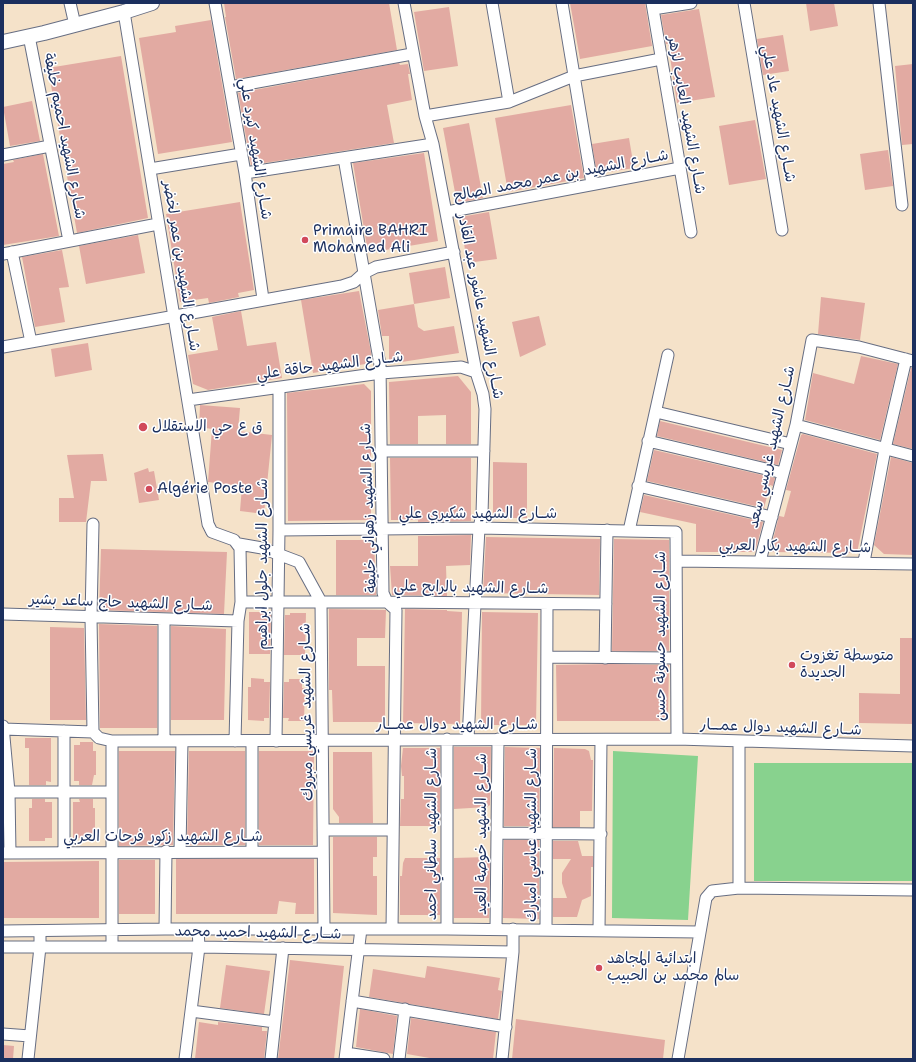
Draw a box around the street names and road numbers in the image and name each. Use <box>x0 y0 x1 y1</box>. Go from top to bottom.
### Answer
street label: شــارع الشهيد العايب لزهر <box>663 34 709 196</box>
street label: شــارع الشهيد عاد علي <box>757 44 799 184</box>
street label: شــارع الشهيد احميم خليفة <box>39 51 89 221</box>
street label: شــارع الشهيد كيرد علي <box>235 77 275 221</box>
street label: شــارع الشهيد بن عمر محمد الصالح <box>452 146 670 206</box>
street label: شــارع الشهيد بن عمر لخضر <box>159 179 203 353</box>
street label: شــارع الشهيد عاشور عبد القادر <box>453 211 507 401</box>
street label: شــارع الشهيد حاقة علي <box>256 348 404 384</box>
street label: شــارع الشهيد غريسي سعد <box>745 364 799 530</box>
street label: شــارع الشهيد زهواني خليفة <box>357 423 381 593</box>
street label: شــارع الشهيد جلول ابراهيم <box>254 478 272 650</box>
street label: شــارع الشهيد شكيري علي <box>399 505 557 523</box>
street label: شــارع الشهيد بكار العربي <box>719 537 871 557</box>
street label: شــارع الشهيد حسونة حسن <box>652 551 670 721</box>
street label: شــارع الشهيد بالرابح علي <box>393 578 549 598</box>
street label: شــارع الشهيد حاج ساعد بشير <box>29 591 213 615</box>
street label: شــارع الشهيد غريسي مبروك <box>296 623 318 801</box>
street label: شــارع الشهيد دوال عمـــار <box>376 716 538 734</box>
street label: شــارع الشهيد دوال عمـــار <box>700 716 862 740</box>
street label: شــارع الشهيد سلطاني احمد <box>423 748 441 920</box>
street label: شــارع الشهيد عباسي امبارك <box>523 748 541 922</box>
street label: شــارع الشهيد خوصة العيد <box>473 753 491 915</box>
street label: شــارع الشهيد زكور فرحات العربي <box>63 828 263 846</box>
street label: شــارع الشهيد احميد محمد <box>174 923 342 943</box>

